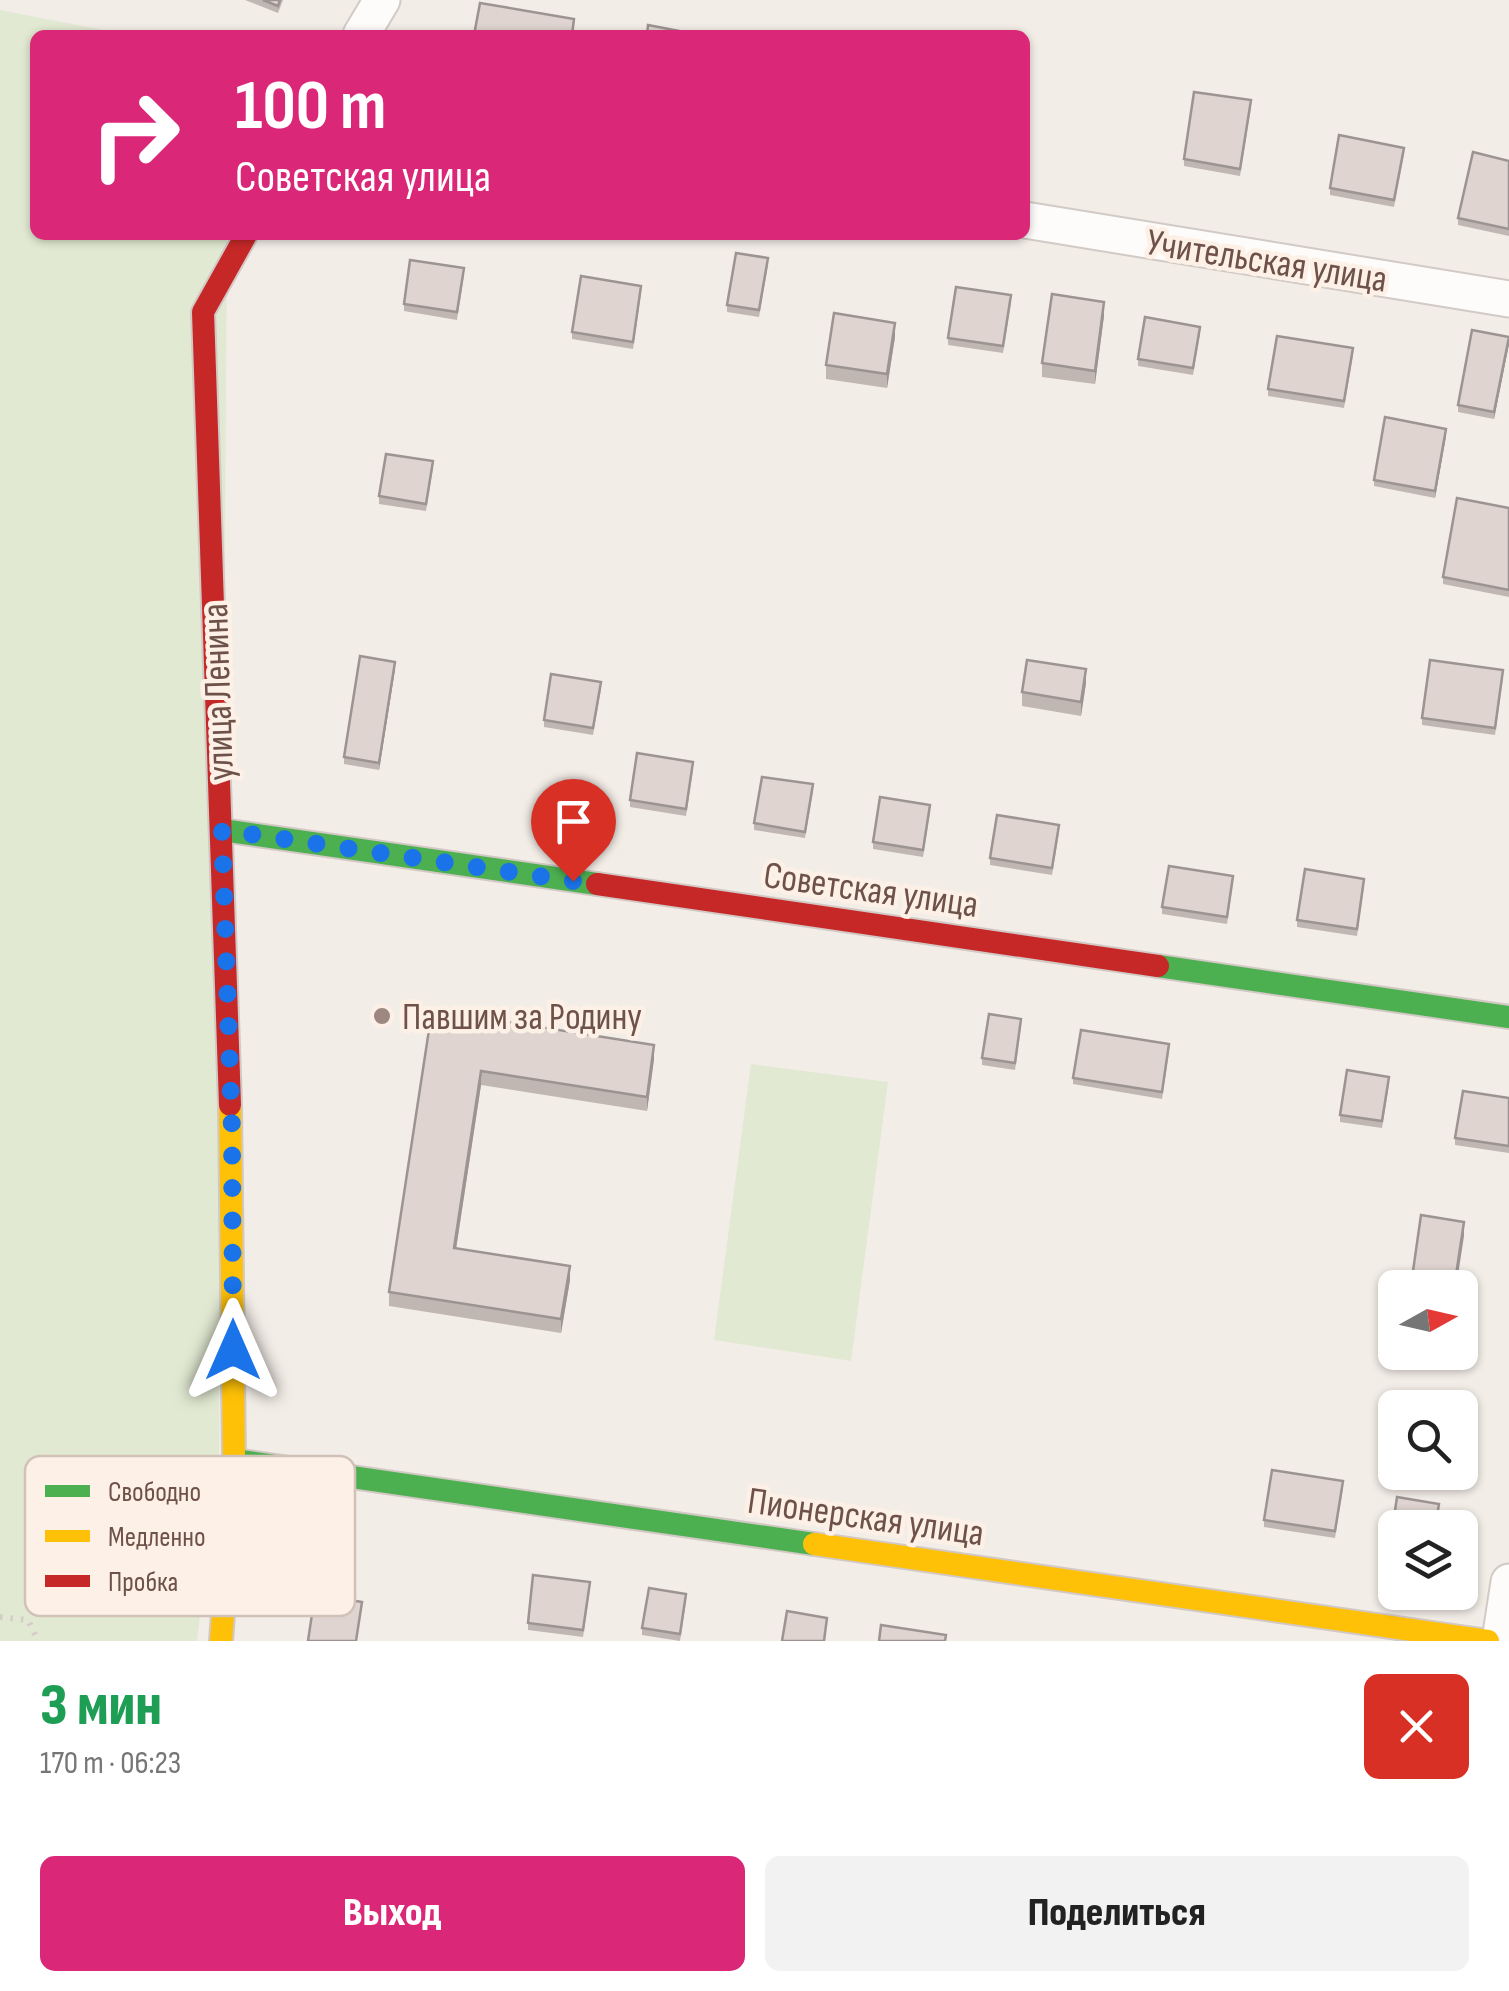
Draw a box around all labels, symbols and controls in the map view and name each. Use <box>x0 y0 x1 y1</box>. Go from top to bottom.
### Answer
text: 100 m <box>235 65 386 149</box>
icon: right <box>70 70 200 200</box>
text: Советская улица <box>235 150 491 205</box>
street label: Учительская улица <box>1143 220 1390 303</box>
street label: улица Ленина <box>193 602 244 781</box>
pin <box>531 779 616 882</box>
icon: arrive <box>546 794 601 849</box>
street label: Советская улица <box>761 853 981 928</box>
place label: Павшим за Родину <box>402 995 642 1040</box>
marker: Павшим за Родину <box>371 1005 393 1027</box>
north arrow <box>1378 1270 1478 1370</box>
map controls <box>1378 1270 1478 1610</box>
position arrow <box>181 1298 285 1402</box>
button: search <box>1378 1390 1478 1490</box>
legend <box>25 1456 355 1616</box>
text: Свободно <box>108 1476 201 1509</box>
street label: Пионерская улица <box>745 1479 987 1556</box>
button: layers <box>1378 1510 1478 1610</box>
text: Медленно <box>108 1521 206 1554</box>
text: Пробка <box>108 1566 178 1599</box>
text: 3 мин <box>40 1670 162 1742</box>
button: close <box>1364 1674 1469 1779</box>
text: 170 m · 06:23 <box>40 1744 181 1783</box>
button: Выход <box>40 1856 745 1971</box>
button: Поделиться <box>765 1856 1469 1971</box>

